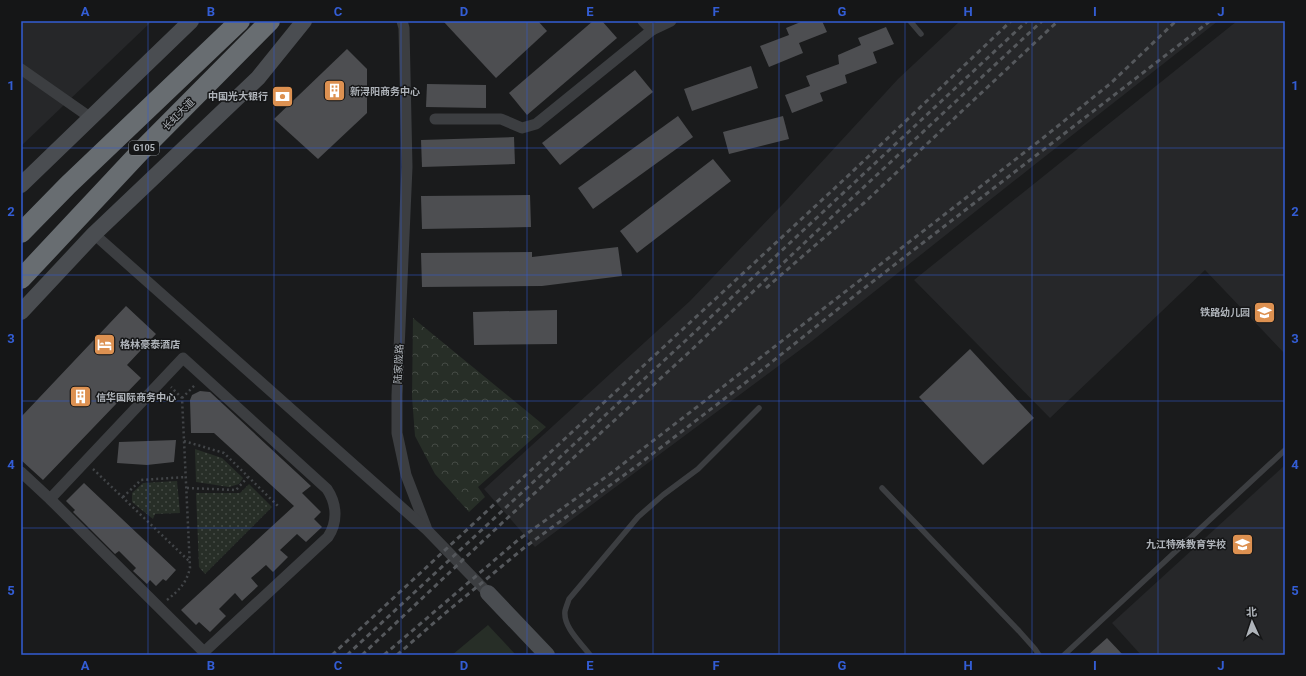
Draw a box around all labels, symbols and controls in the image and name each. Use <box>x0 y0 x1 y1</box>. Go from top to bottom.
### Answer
text: A <box>81 4 90 19</box>
text: B <box>207 4 215 19</box>
text: C <box>334 4 343 19</box>
text: D <box>460 4 468 19</box>
text: E <box>586 4 594 19</box>
text: F <box>712 4 720 19</box>
text: G <box>838 4 847 19</box>
text: H <box>963 4 973 19</box>
text: I <box>1093 4 1097 19</box>
text: J <box>1217 4 1225 19</box>
text: 1 <box>7 78 15 93</box>
building icon: 新浔阳商务中心 <box>322 78 348 104</box>
text: 1 <box>1291 78 1299 93</box>
bank icon: 中国光大银行 <box>270 83 296 109</box>
place label: 新浔阳商务中心 <box>350 86 420 97</box>
place label: 中国光大银行 <box>208 91 268 102</box>
street label: 长虹大道 <box>160 96 196 132</box>
road number: G105 <box>129 141 159 155</box>
text: 2 <box>7 204 15 219</box>
text: 2 <box>1291 204 1299 219</box>
school or university icon: 铁路幼儿园 <box>1252 299 1278 325</box>
place label: 铁路幼儿园 <box>1200 306 1250 318</box>
text: 3 <box>7 331 15 346</box>
hotel icon: 格林豪泰酒店 <box>91 331 117 357</box>
text: 3 <box>1291 331 1299 346</box>
place label: 格林豪泰酒店 <box>120 339 180 350</box>
street label: 陆家陇路 <box>392 344 405 384</box>
building icon: 信华国际商务中心 <box>68 384 94 410</box>
place label: 信华国际商务中心 <box>96 391 176 403</box>
text: 4 <box>7 457 15 472</box>
text: 4 <box>1291 457 1299 472</box>
school or university icon: 九江特殊教育学校 <box>1229 531 1255 557</box>
place label: 九江特殊教育学校 <box>1146 538 1226 550</box>
text: 5 <box>7 583 15 598</box>
text: 5 <box>1291 583 1299 598</box>
north arrow <box>1232 602 1272 642</box>
text: 北 <box>1246 606 1257 619</box>
text: A <box>81 658 90 673</box>
text: B <box>207 658 215 673</box>
text: C <box>334 658 343 673</box>
text: D <box>460 658 468 673</box>
text: E <box>586 658 594 673</box>
text: F <box>712 658 720 673</box>
text: G <box>838 658 847 673</box>
text: H <box>963 658 973 673</box>
text: I <box>1093 658 1097 673</box>
text: J <box>1217 658 1225 673</box>

